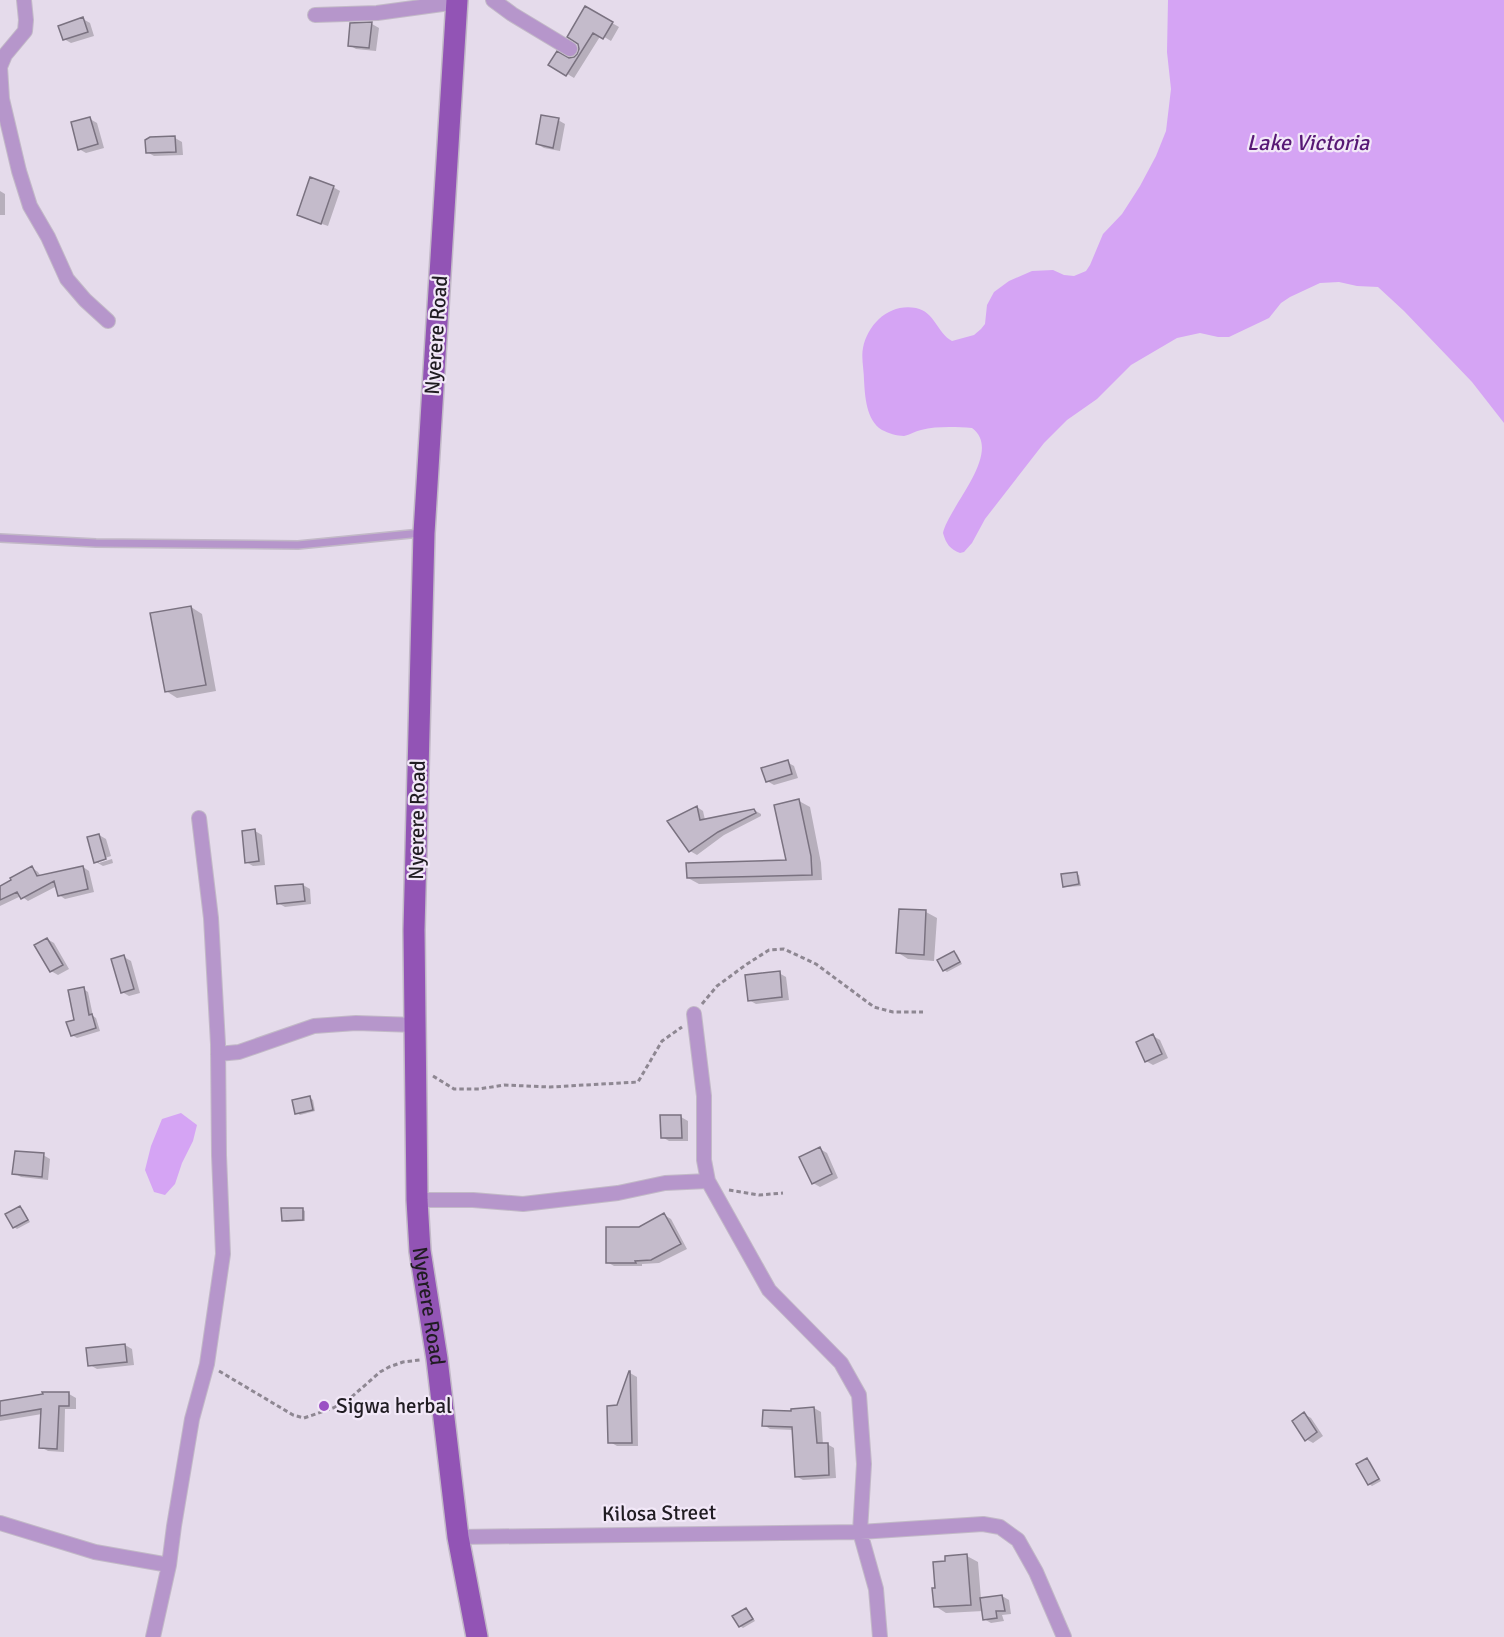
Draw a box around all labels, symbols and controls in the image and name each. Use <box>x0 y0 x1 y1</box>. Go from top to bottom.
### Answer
water label: Lake Victoria <box>1247 129 1370 156</box>
street label: Nyerere Road <box>419 274 453 396</box>
street label: Nyerere Road <box>403 760 431 880</box>
street label: Nyerere Road <box>407 1245 451 1367</box>
place label: Sigwa herbal <box>336 1393 452 1419</box>
marker: Sigwa herbal <box>317 1399 331 1413</box>
street label: Kilosa Street <box>602 1499 716 1527</box>

